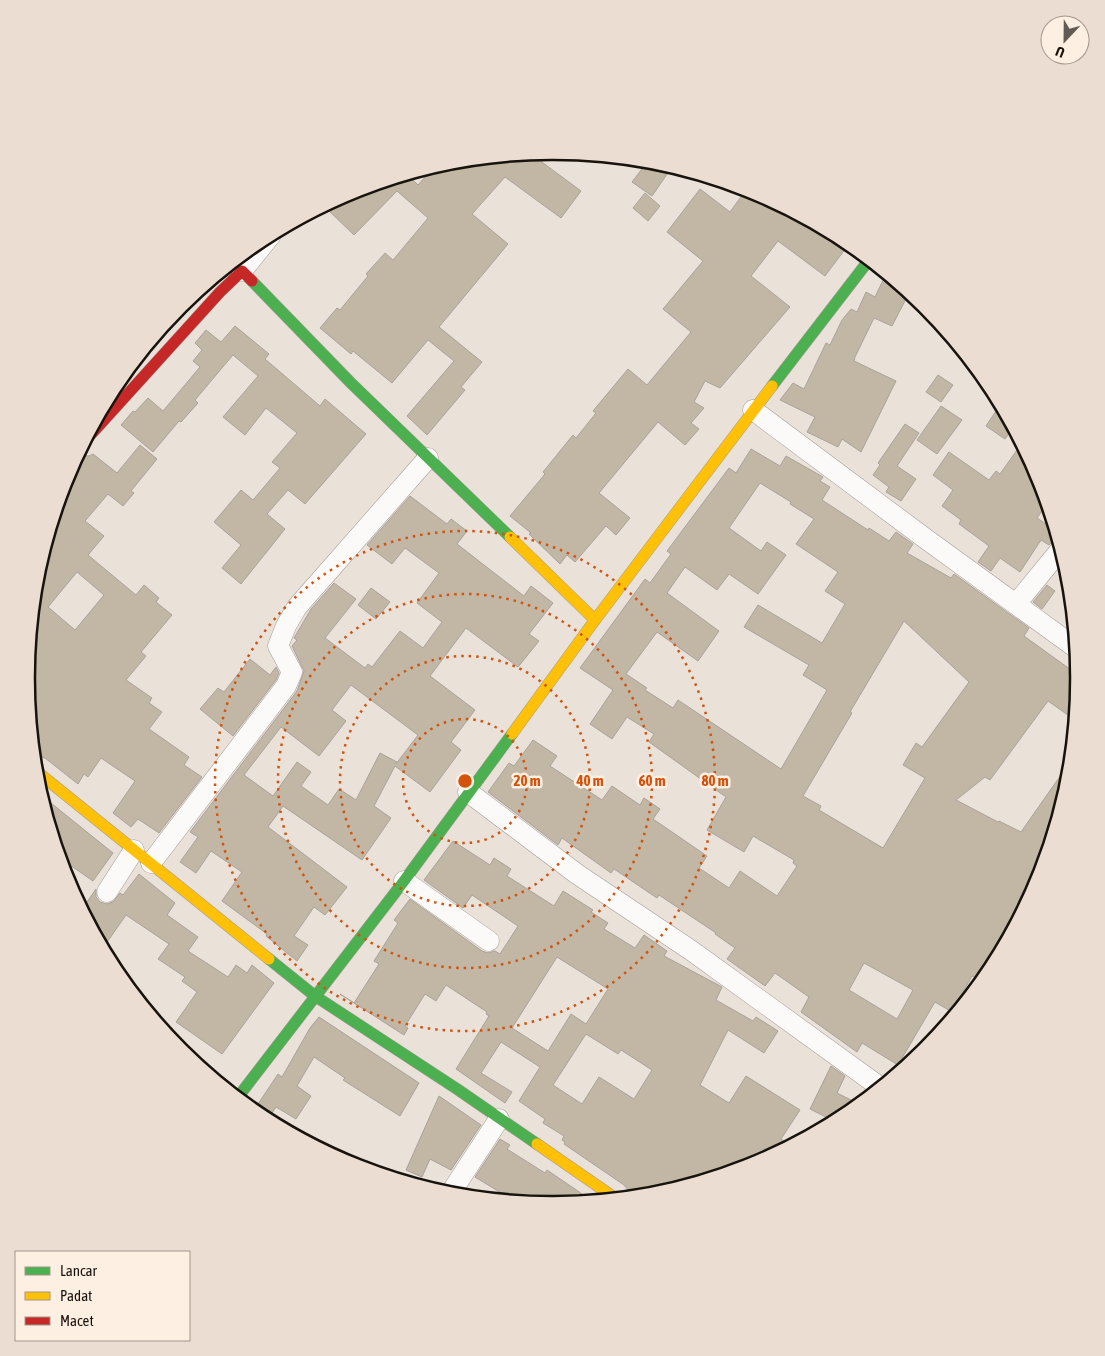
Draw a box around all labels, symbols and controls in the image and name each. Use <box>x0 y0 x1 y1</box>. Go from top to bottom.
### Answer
north arrow <box>1040 15 1090 65</box>
text: U <box>1053 43 1067 61</box>
centre of rings <box>456 772 474 790</box>
text: 20 m <box>514 772 541 789</box>
text: 40 m <box>576 772 604 789</box>
text: 60 m <box>639 772 666 789</box>
text: 80 m <box>702 772 729 789</box>
legend <box>15 1251 190 1341</box>
text: Lancar <box>60 1262 98 1279</box>
text: Padat <box>60 1287 92 1304</box>
text: Macet <box>60 1312 94 1329</box>

